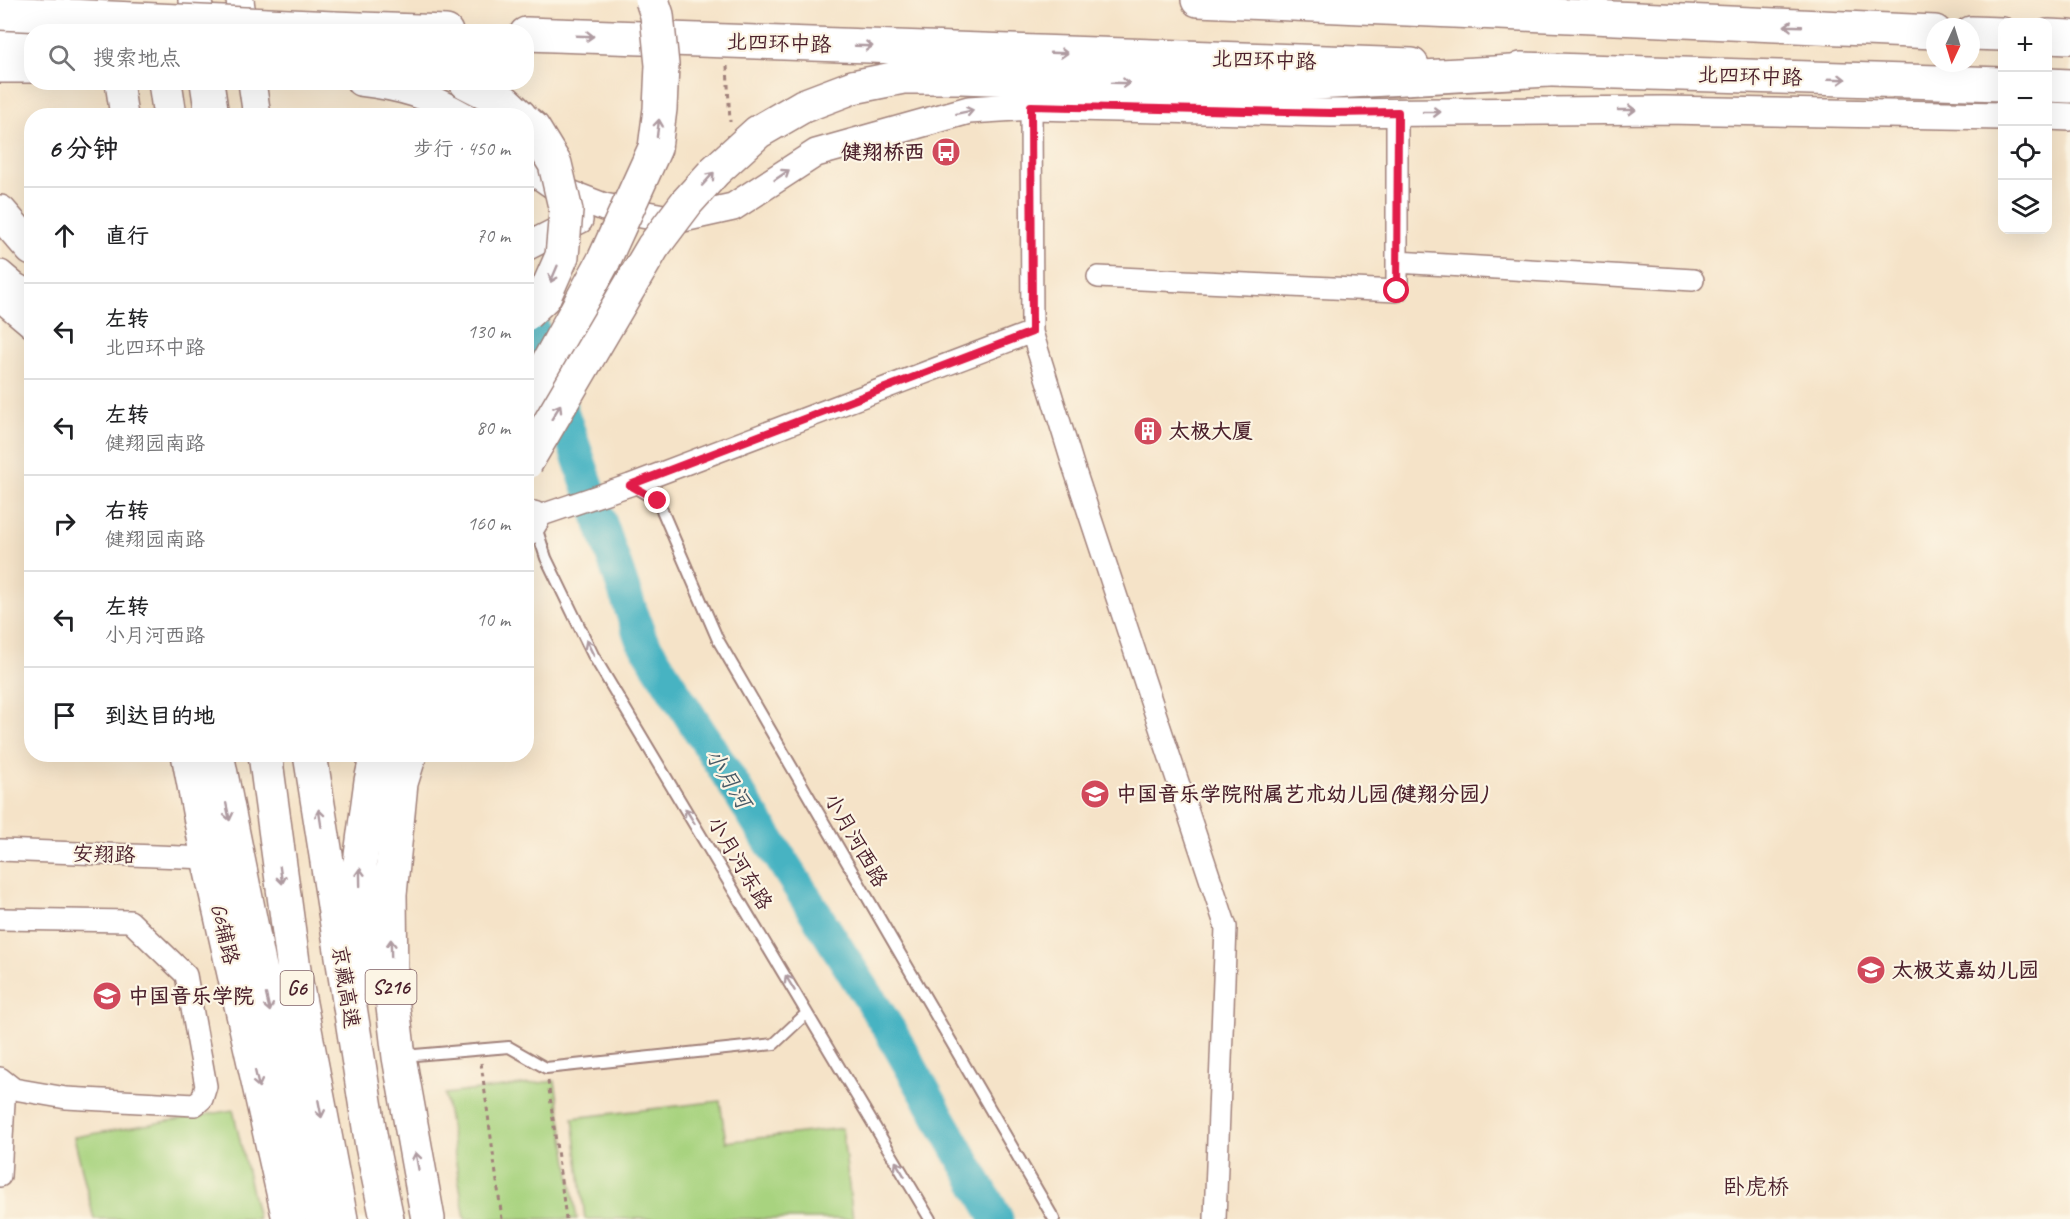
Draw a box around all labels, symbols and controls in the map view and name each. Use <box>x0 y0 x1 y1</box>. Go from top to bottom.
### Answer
north arrow <box>1926 18 1980 72</box>
map controls <box>1998 18 2052 234</box>
button: + <box>1998 18 2052 72</box>
one-way arrow <box>1783 21 1803 32</box>
search box <box>24 24 534 90</box>
street label: 北四环中路 <box>726 28 832 58</box>
one-way arrow <box>574 31 594 42</box>
one-way arrow <box>853 40 873 52</box>
icon: search <box>45 41 78 74</box>
text: 搜索地点 <box>93 44 181 72</box>
street label: 北四环中路 <box>1211 45 1317 75</box>
one-way arrow <box>1048 47 1068 58</box>
street label: 北四环中路 <box>1697 61 1803 91</box>
button: − <box>1998 72 2052 126</box>
one-way arrow <box>1826 73 1846 84</box>
one-way arrow <box>1110 77 1130 88</box>
one-way arrow <box>1617 104 1637 116</box>
one-way arrow <box>955 106 974 117</box>
one-way arrow <box>1422 106 1442 118</box>
one-way arrow <box>652 119 663 139</box>
button: locate <box>1998 126 2052 180</box>
text: 6 分钟 <box>48 132 119 165</box>
text: 步行 · 450 m <box>414 136 510 161</box>
bus stop icon: 健翔桥西 <box>930 136 962 168</box>
place label: 健翔桥西 <box>841 139 925 165</box>
one-way arrow <box>774 169 791 182</box>
one-way arrow <box>701 172 715 187</box>
button: layers <box>1998 180 2052 234</box>
icon: ahead <box>48 219 81 252</box>
text: 直行 <box>105 222 149 250</box>
text: 70 m <box>476 223 510 248</box>
one-way arrow <box>548 264 559 282</box>
route start <box>1383 277 1409 303</box>
text: 左转 <box>105 305 149 333</box>
icon: left <box>48 315 81 348</box>
text: 130 m <box>467 319 510 344</box>
text: 北四环中路 <box>105 335 205 360</box>
text: 左转 <box>105 401 149 429</box>
one-way arrow <box>551 404 563 421</box>
icon: left <box>48 411 81 444</box>
text: 80 m <box>476 415 510 440</box>
building icon: 太极大厦 <box>1132 415 1164 447</box>
place label: 太极大厦 <box>1169 418 1253 444</box>
text: 健翔园南路 <box>105 431 205 456</box>
route end <box>644 487 670 513</box>
text: 右转 <box>105 497 149 525</box>
icon: right <box>48 507 81 540</box>
text: 160 m <box>467 511 510 536</box>
text: 健翔园南路 <box>105 527 205 552</box>
text: 左转 <box>105 593 149 621</box>
icon: left <box>48 603 81 636</box>
text: 10 m <box>476 607 510 632</box>
text: 小月河西路 <box>105 623 205 648</box>
one-way arrow <box>584 640 596 658</box>
icon: arrive <box>48 699 81 732</box>
text: 到达目的地 <box>105 702 215 730</box>
water label: 小月河 <box>699 743 759 816</box>
school or university icon: 中国音乐学院附属艺术幼儿园(健翔分园) <box>1079 778 1111 810</box>
place label: 中国音乐学院附属艺术幼儿园(健翔分园) <box>1116 781 1489 807</box>
street label: 小月河西路 <box>818 788 894 892</box>
one-way arrow <box>223 802 234 821</box>
one-way arrow <box>683 808 695 825</box>
one-way arrow <box>314 809 325 829</box>
street label: 小月河东路 <box>702 811 778 915</box>
street label: 安翔路 <box>72 840 136 868</box>
one-way arrow <box>276 864 287 884</box>
one-way arrow <box>354 868 366 888</box>
street label: G6辅路 <box>205 901 245 967</box>
one-way arrow <box>385 938 396 958</box>
street label: 京藏高速 <box>327 943 365 1031</box>
school or university icon: 太极艾嘉幼儿园 <box>1855 954 1887 986</box>
place label: 太极艾嘉幼儿园 <box>1892 957 2039 983</box>
road number: S216 <box>366 970 416 1004</box>
road number: G6 <box>280 971 314 1005</box>
one-way arrow <box>783 975 795 992</box>
school or university icon: 中国音乐学院 <box>91 980 123 1012</box>
place label: 中国音乐学院 <box>128 983 254 1009</box>
one-way arrow <box>263 993 275 1012</box>
one-way arrow <box>252 1068 263 1088</box>
one-way arrow <box>315 1098 326 1118</box>
one-way arrow <box>412 1152 423 1172</box>
one-way arrow <box>894 1161 906 1178</box>
district label: 卧虎桥 <box>1723 1173 1789 1201</box>

